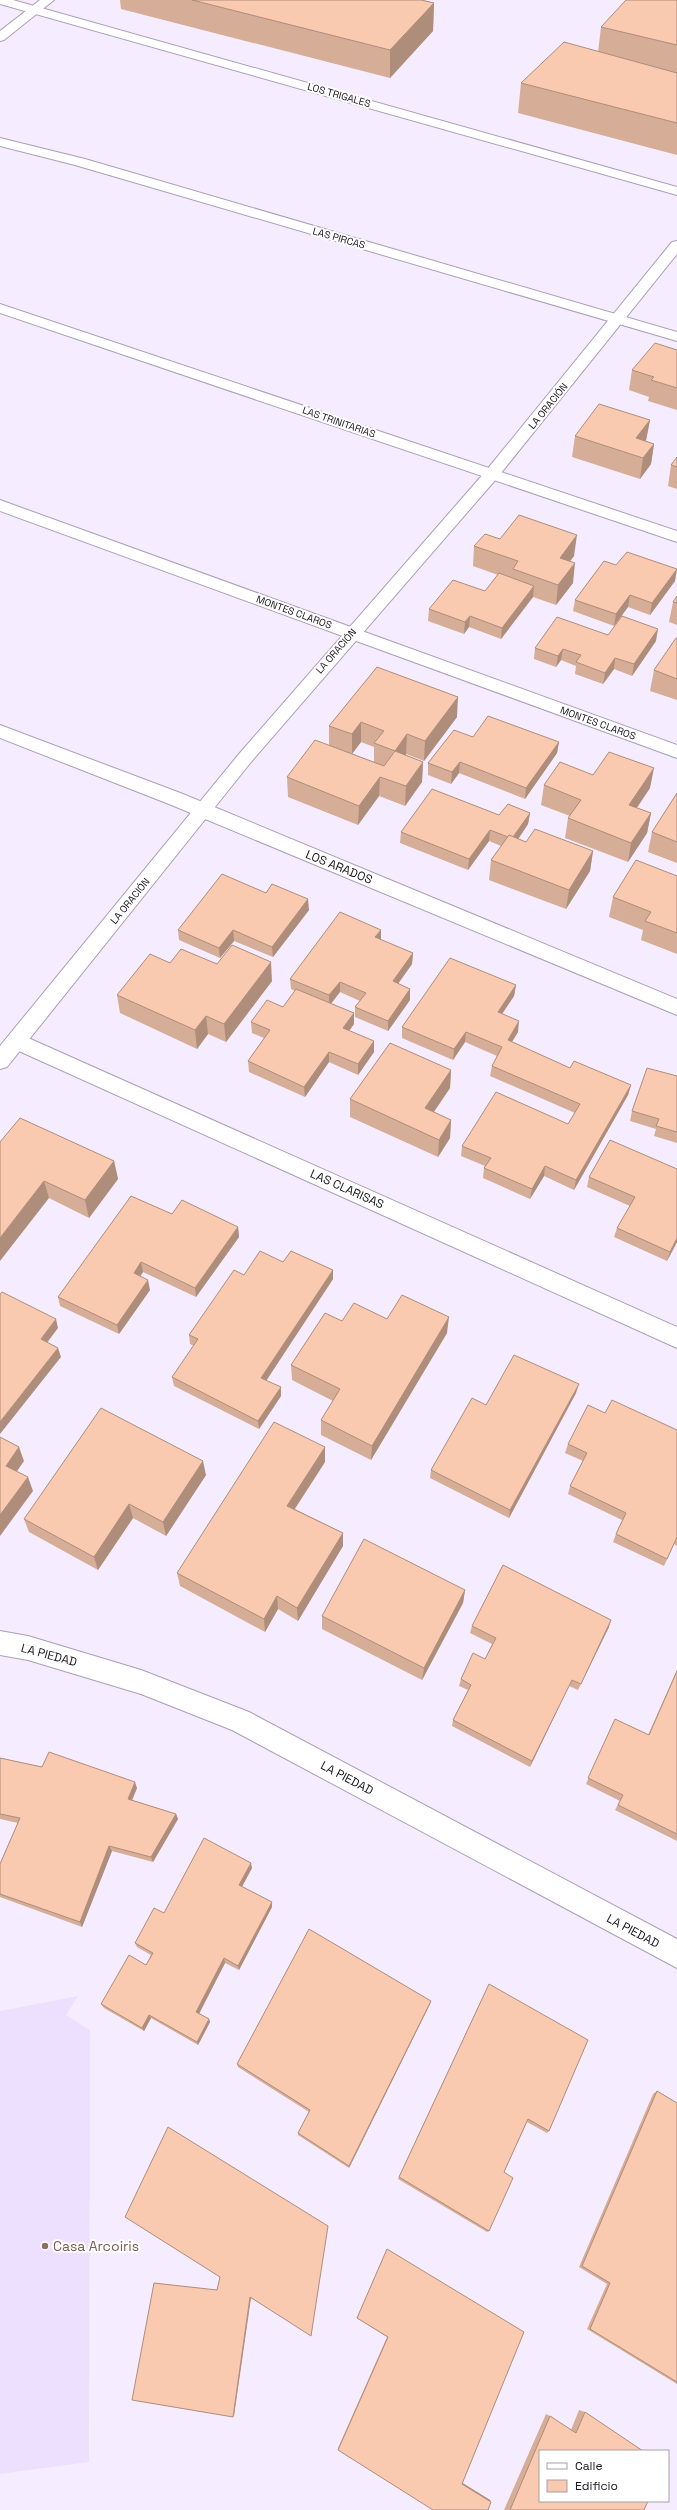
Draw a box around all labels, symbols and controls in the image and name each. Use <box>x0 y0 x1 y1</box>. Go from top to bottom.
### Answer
street label: LOS TRIGALES <box>306 80 372 110</box>
street label: LAS PIRCAS <box>311 224 367 252</box>
street label: LA ORACIÓN <box>525 380 571 432</box>
street label: LAS TRINITARIAS <box>301 403 377 441</box>
street label: MONTES CLAROS <box>254 592 334 632</box>
street label: LA ORACIÓN <box>313 626 359 676</box>
street label: MONTES CLAROS <box>558 703 638 743</box>
street label: LOS ARADOS <box>303 846 375 888</box>
street label: LA ORACIÓN <box>107 875 153 927</box>
street label: LAS CLARISAS <box>308 1166 386 1212</box>
street label: LA PIEDAD <box>19 1640 79 1670</box>
street label: LA PIEDAD <box>318 1757 376 1799</box>
street label: LA PIEDAD <box>604 1910 662 1952</box>
place label: Casa Arcoiris <box>53 2237 139 2255</box>
marker: Casa Arcoiris <box>40 2241 50 2251</box>
legend <box>539 2450 669 2502</box>
text: Calle <box>575 2458 603 2474</box>
text: Edificio <box>575 2478 618 2494</box>

